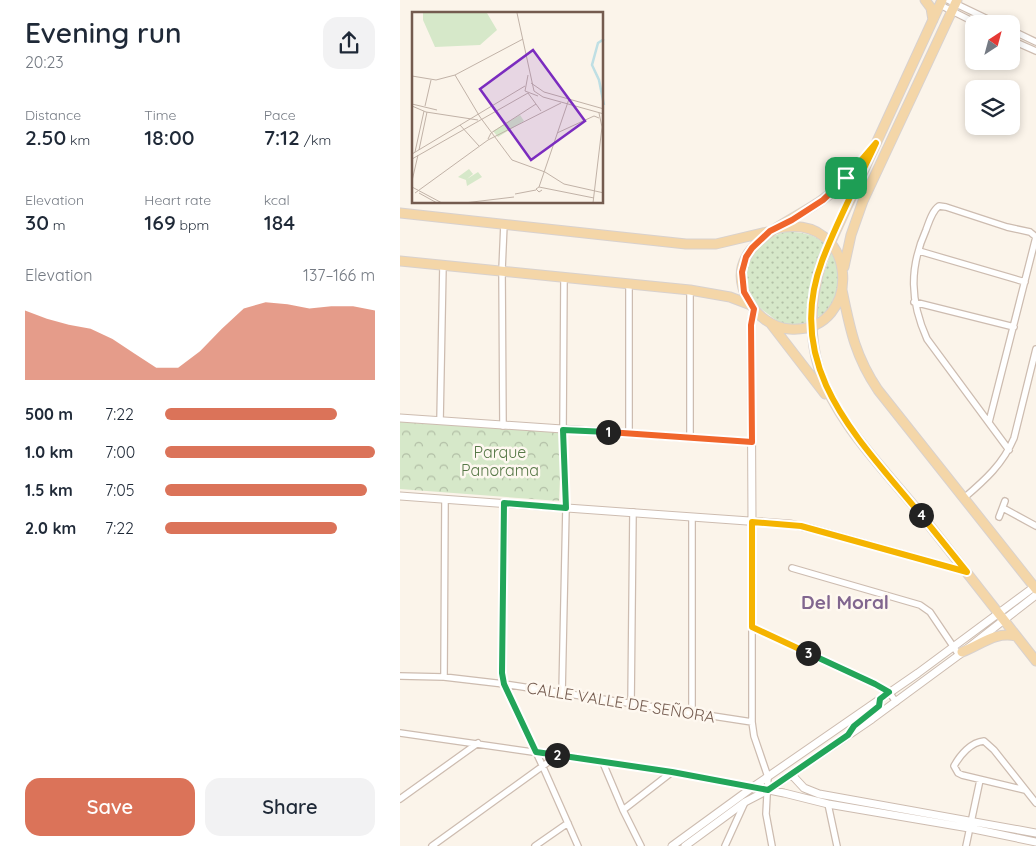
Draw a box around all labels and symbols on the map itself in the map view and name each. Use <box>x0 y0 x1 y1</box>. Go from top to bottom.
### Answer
inset map <box>412 12 604 204</box>
north arrow <box>965 15 1020 70</box>
pin <box>825 157 867 199</box>
pin: 1 <box>596 420 620 444</box>
park label: Parque Panorama <box>461 442 539 480</box>
pin: 4 <box>908 502 934 528</box>
district label: Del Moral <box>801 590 889 614</box>
pin: 3 <box>796 640 820 666</box>
street label: CALLE VALLE DE SEÑORA <box>525 677 717 727</box>
pin: 2 <box>544 742 570 768</box>

